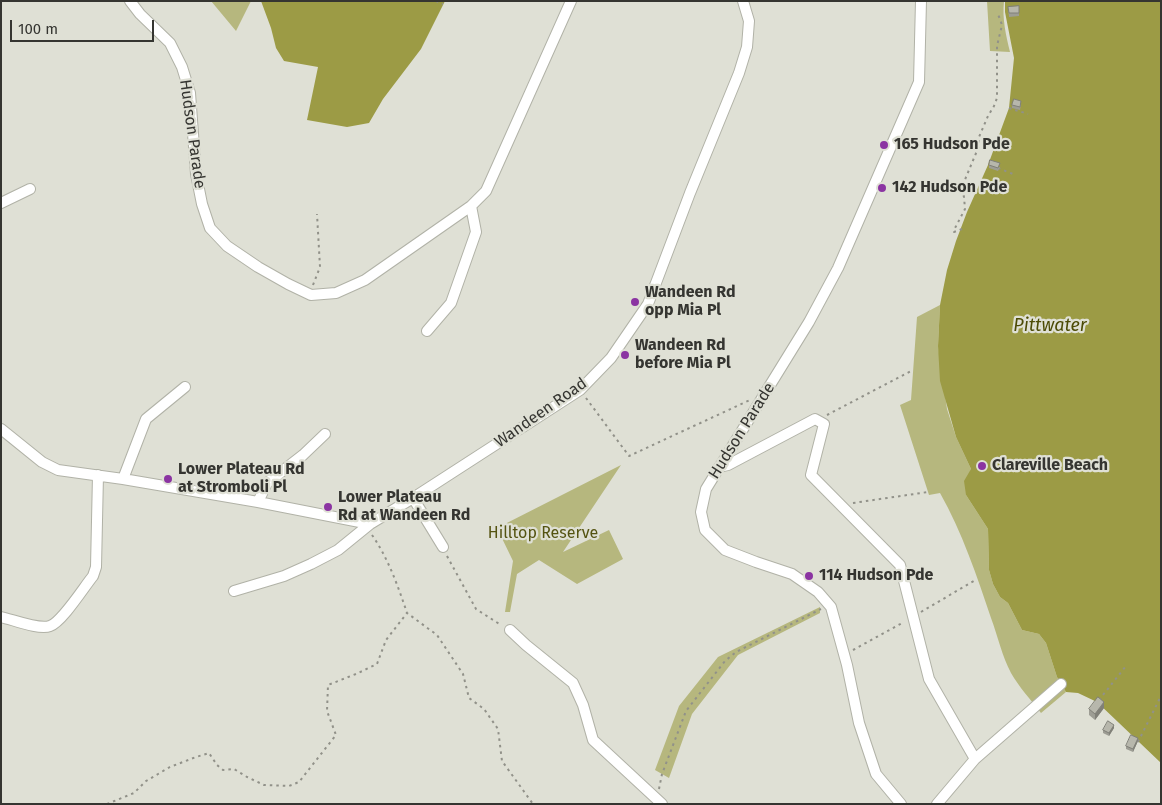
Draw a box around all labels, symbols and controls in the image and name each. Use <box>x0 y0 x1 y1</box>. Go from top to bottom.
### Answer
scale bar <box>12 10 156 42</box>
text: 100 m <box>18 20 58 38</box>
street label: Hudson Parade <box>175 78 209 190</box>
place label: 165 Hudson Pde <box>894 135 1010 155</box>
marker: 165 Hudson Pde <box>878 139 890 151</box>
place label: 142 Hudson Pde <box>892 178 1007 198</box>
marker: 142 Hudson Pde <box>876 182 888 194</box>
place label: Wandeen Rd opp Mia Pl <box>645 283 736 321</box>
marker: Wandeen Rd opp Mia Pl <box>629 296 641 308</box>
water label: Pittwater <box>1013 315 1087 337</box>
place label: Wandeen Rd before Mia Pl <box>635 336 731 374</box>
marker: Wandeen Rd before Mia Pl <box>619 349 631 361</box>
street label: Wandeen Road <box>491 374 591 452</box>
street label: Hudson Parade <box>705 379 779 483</box>
place label: Clareville Beach <box>992 456 1108 476</box>
place label: Lower Plateau Rd at Stromboli Pl <box>178 460 305 498</box>
marker: Clareville Beach <box>976 460 988 472</box>
marker: Lower Plateau Rd at Stromboli Pl <box>162 473 174 485</box>
place label: Lower Plateau Rd at Wandeen Rd <box>338 488 470 526</box>
marker: Lower Plateau Rd at Wandeen Rd <box>322 501 334 513</box>
park label: Hilltop Reserve <box>488 524 598 544</box>
place label: 114 Hudson Pde <box>819 566 933 586</box>
marker: 114 Hudson Pde <box>803 570 815 582</box>

